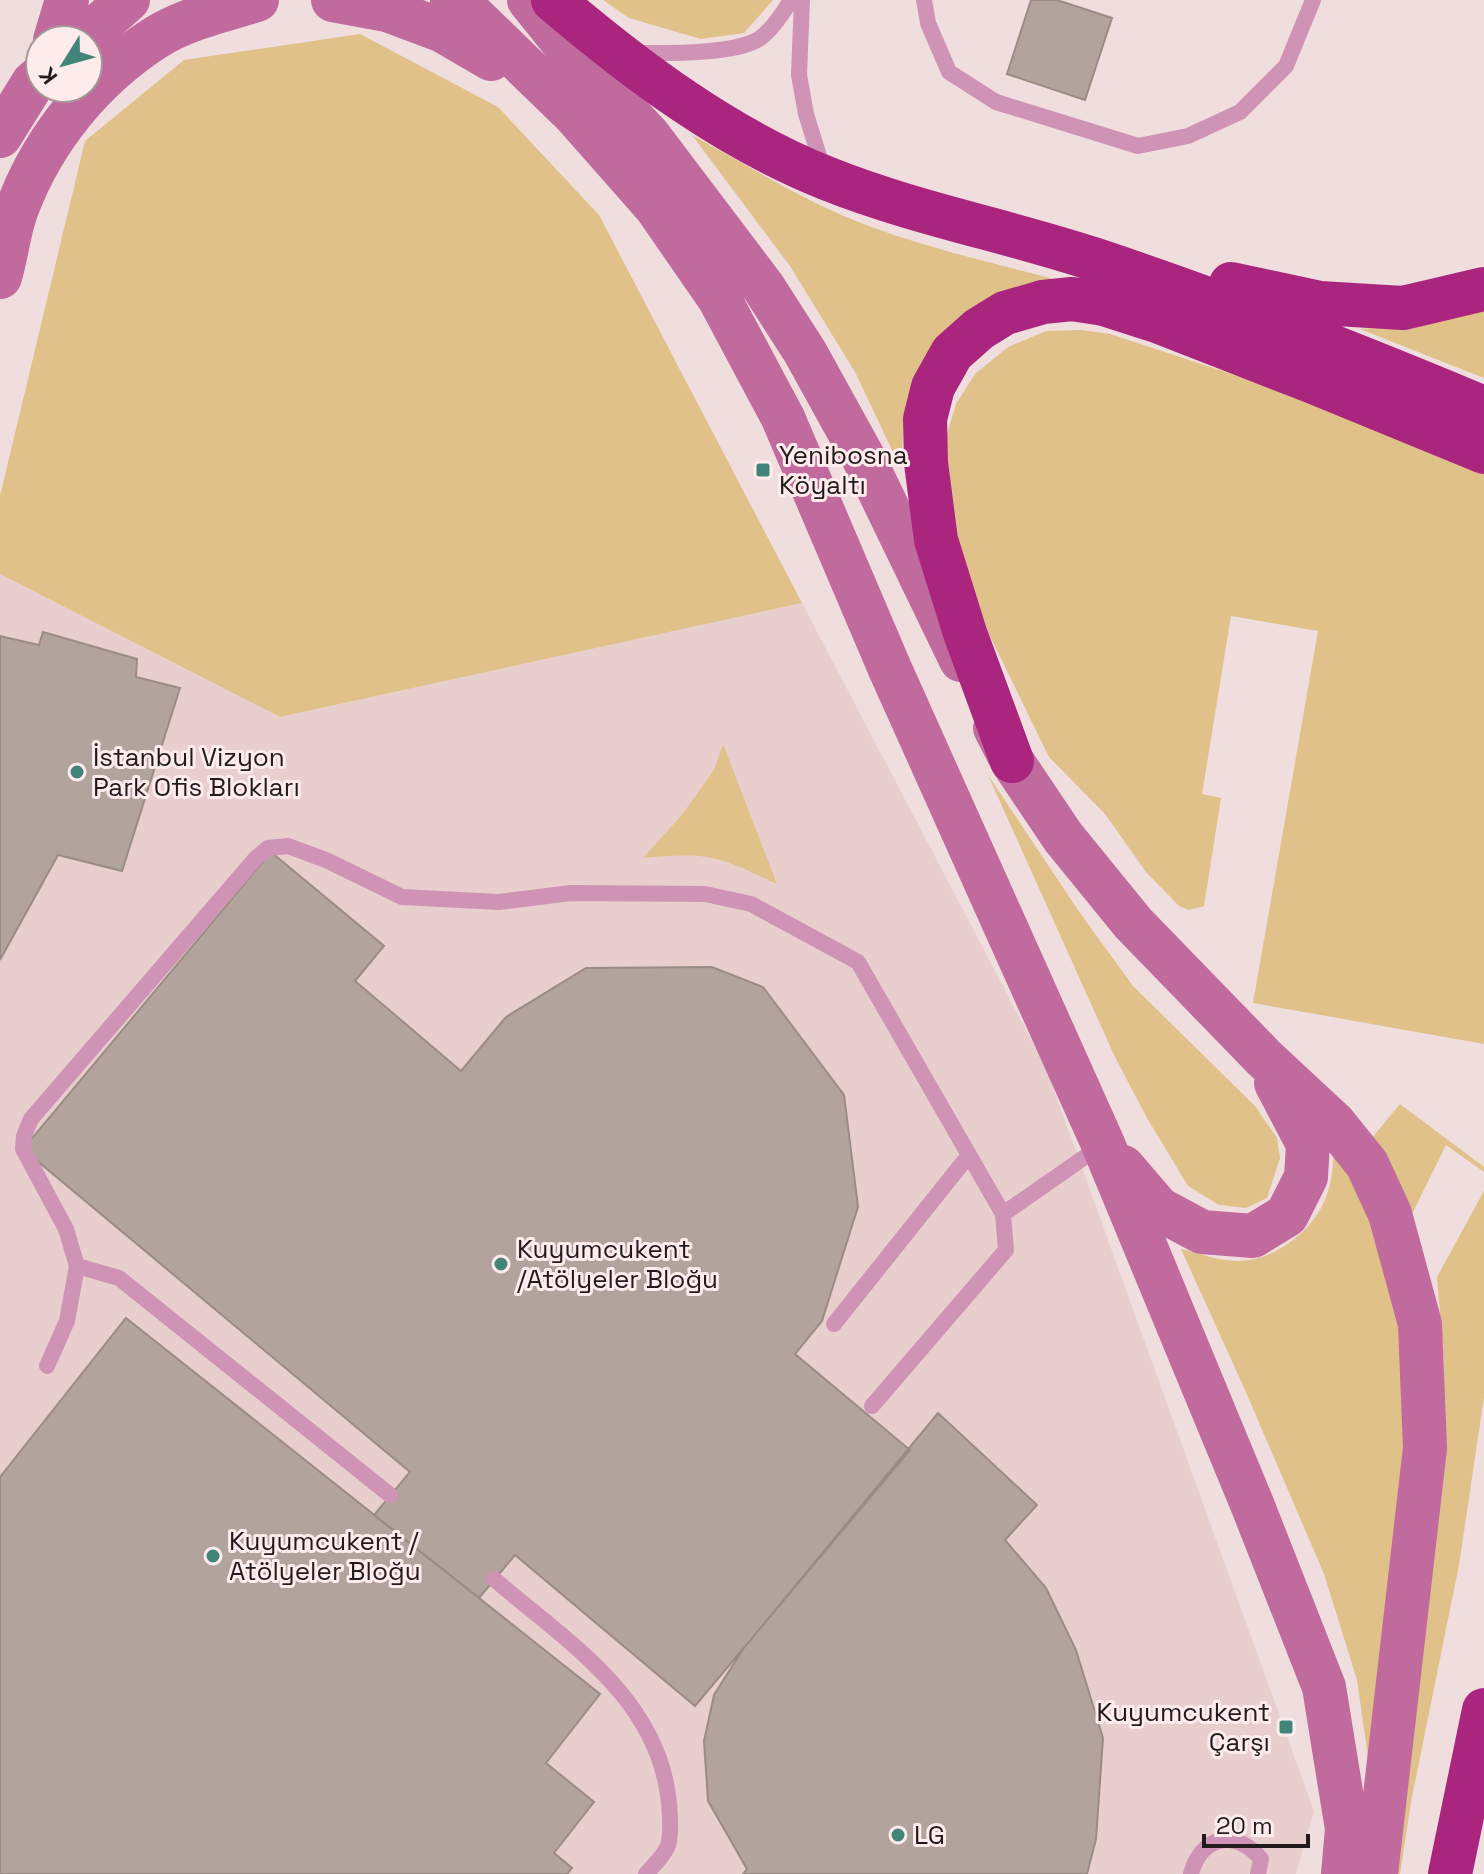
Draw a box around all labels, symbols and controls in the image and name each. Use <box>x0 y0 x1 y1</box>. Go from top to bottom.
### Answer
north arrow <box>24 24 104 104</box>
text: K <box>33 62 63 90</box>
place label: Yenibosna Köyaltı <box>779 438 908 502</box>
marker: Yenibosna Köyaltı <box>754 461 772 479</box>
place label: İstanbul Vizyon Park Ofis Blokları <box>93 740 300 804</box>
marker: İstanbul Vizyon Park Ofis Blokları <box>68 763 86 781</box>
place label: Kuyumcukent /Atölyeler Bloğu <box>517 1232 718 1296</box>
marker: Kuyumcukent /Atölyeler Bloğu <box>492 1255 510 1273</box>
place label: Kuyumcukent / Atölyeler Bloğu <box>229 1524 421 1588</box>
marker: Kuyumcukent / Atölyeler Bloğu <box>204 1547 222 1565</box>
place label: Kuyumcukent Çarşı <box>1097 1695 1270 1759</box>
marker: Kuyumcukent Çarşı <box>1277 1718 1295 1736</box>
scale bar <box>1204 1798 1308 1848</box>
text: 20 m <box>1216 1810 1273 1841</box>
place label: LG <box>914 1818 945 1852</box>
marker: LG <box>889 1826 907 1844</box>

